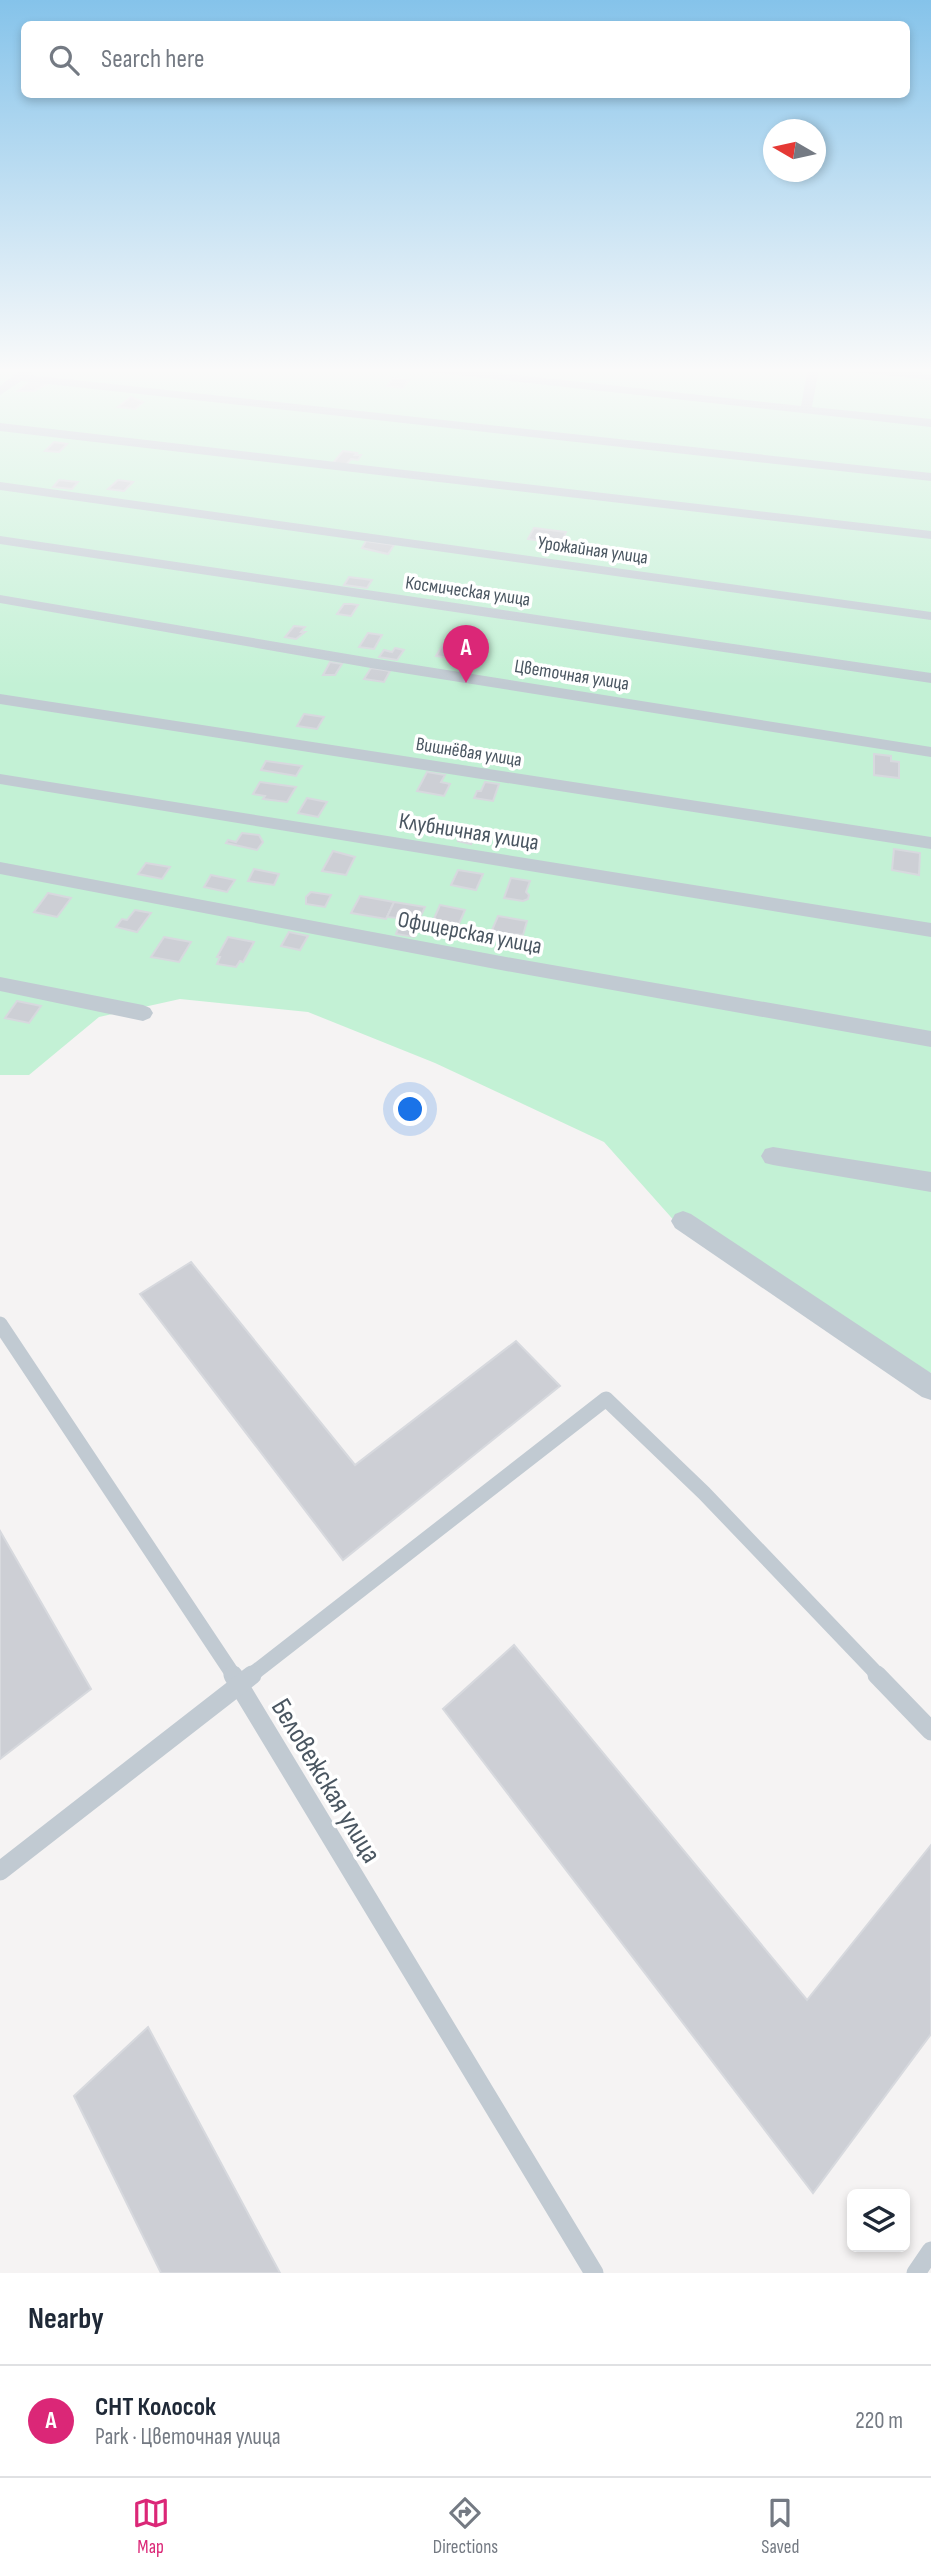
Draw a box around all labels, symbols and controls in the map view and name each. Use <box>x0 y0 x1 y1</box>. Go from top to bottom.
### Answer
search box <box>21 21 910 98</box>
icon: search <box>45 41 83 79</box>
text: Search here <box>101 44 204 75</box>
north arrow <box>763 119 826 182</box>
street label: Урожайная улица <box>536 531 649 570</box>
street label: Космическая улица <box>404 571 532 612</box>
pin: A <box>443 625 489 683</box>
street label: Цветочная улица <box>513 655 631 696</box>
street label: Вишнёвая улица <box>414 733 523 772</box>
street label: Клубничная улица <box>397 807 541 857</box>
street label: Офицерская улица <box>395 905 544 961</box>
your location <box>393 1092 427 1126</box>
street label: Беловежская улица <box>264 1693 388 1869</box>
map controls <box>847 2189 910 2252</box>
button: layers <box>847 2189 910 2252</box>
text: Nearby <box>28 2301 104 2337</box>
text: СНТ Колосок <box>95 2392 216 2423</box>
text: A <box>46 2407 56 2435</box>
text: 220 m <box>855 2407 903 2435</box>
text: Park · Цветочная улица <box>95 2423 281 2451</box>
tab: Map <box>132 2494 170 2559</box>
tab: Directions <box>433 2494 498 2559</box>
tab: Saved <box>761 2494 799 2559</box>

